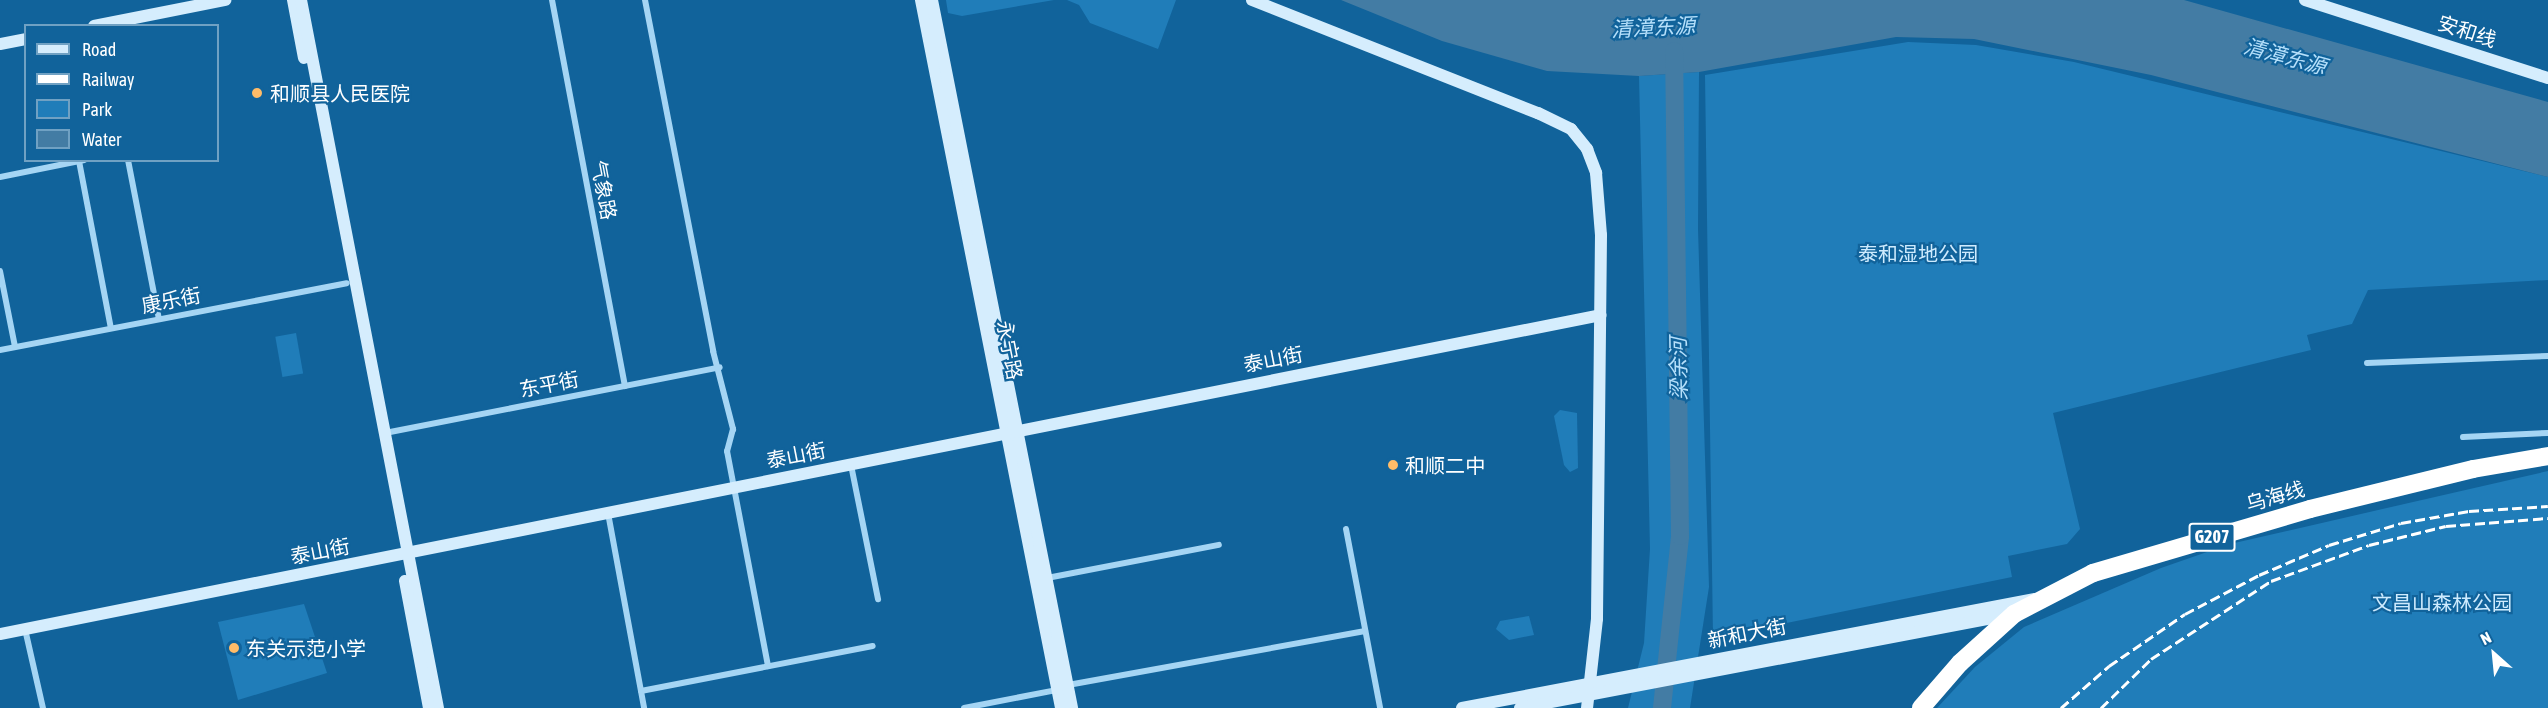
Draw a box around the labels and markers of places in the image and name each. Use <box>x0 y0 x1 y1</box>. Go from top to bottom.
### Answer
place label: 和顺县人民医院 <box>270 81 410 105</box>
marker: 和顺县人民医院 <box>248 84 266 102</box>
place label: 和顺二中 <box>1405 453 1485 477</box>
marker: 和顺二中 <box>1386 458 1400 472</box>
place label: 东关示范小学 <box>246 636 366 660</box>
marker: 东关示范小学 <box>227 641 241 655</box>

